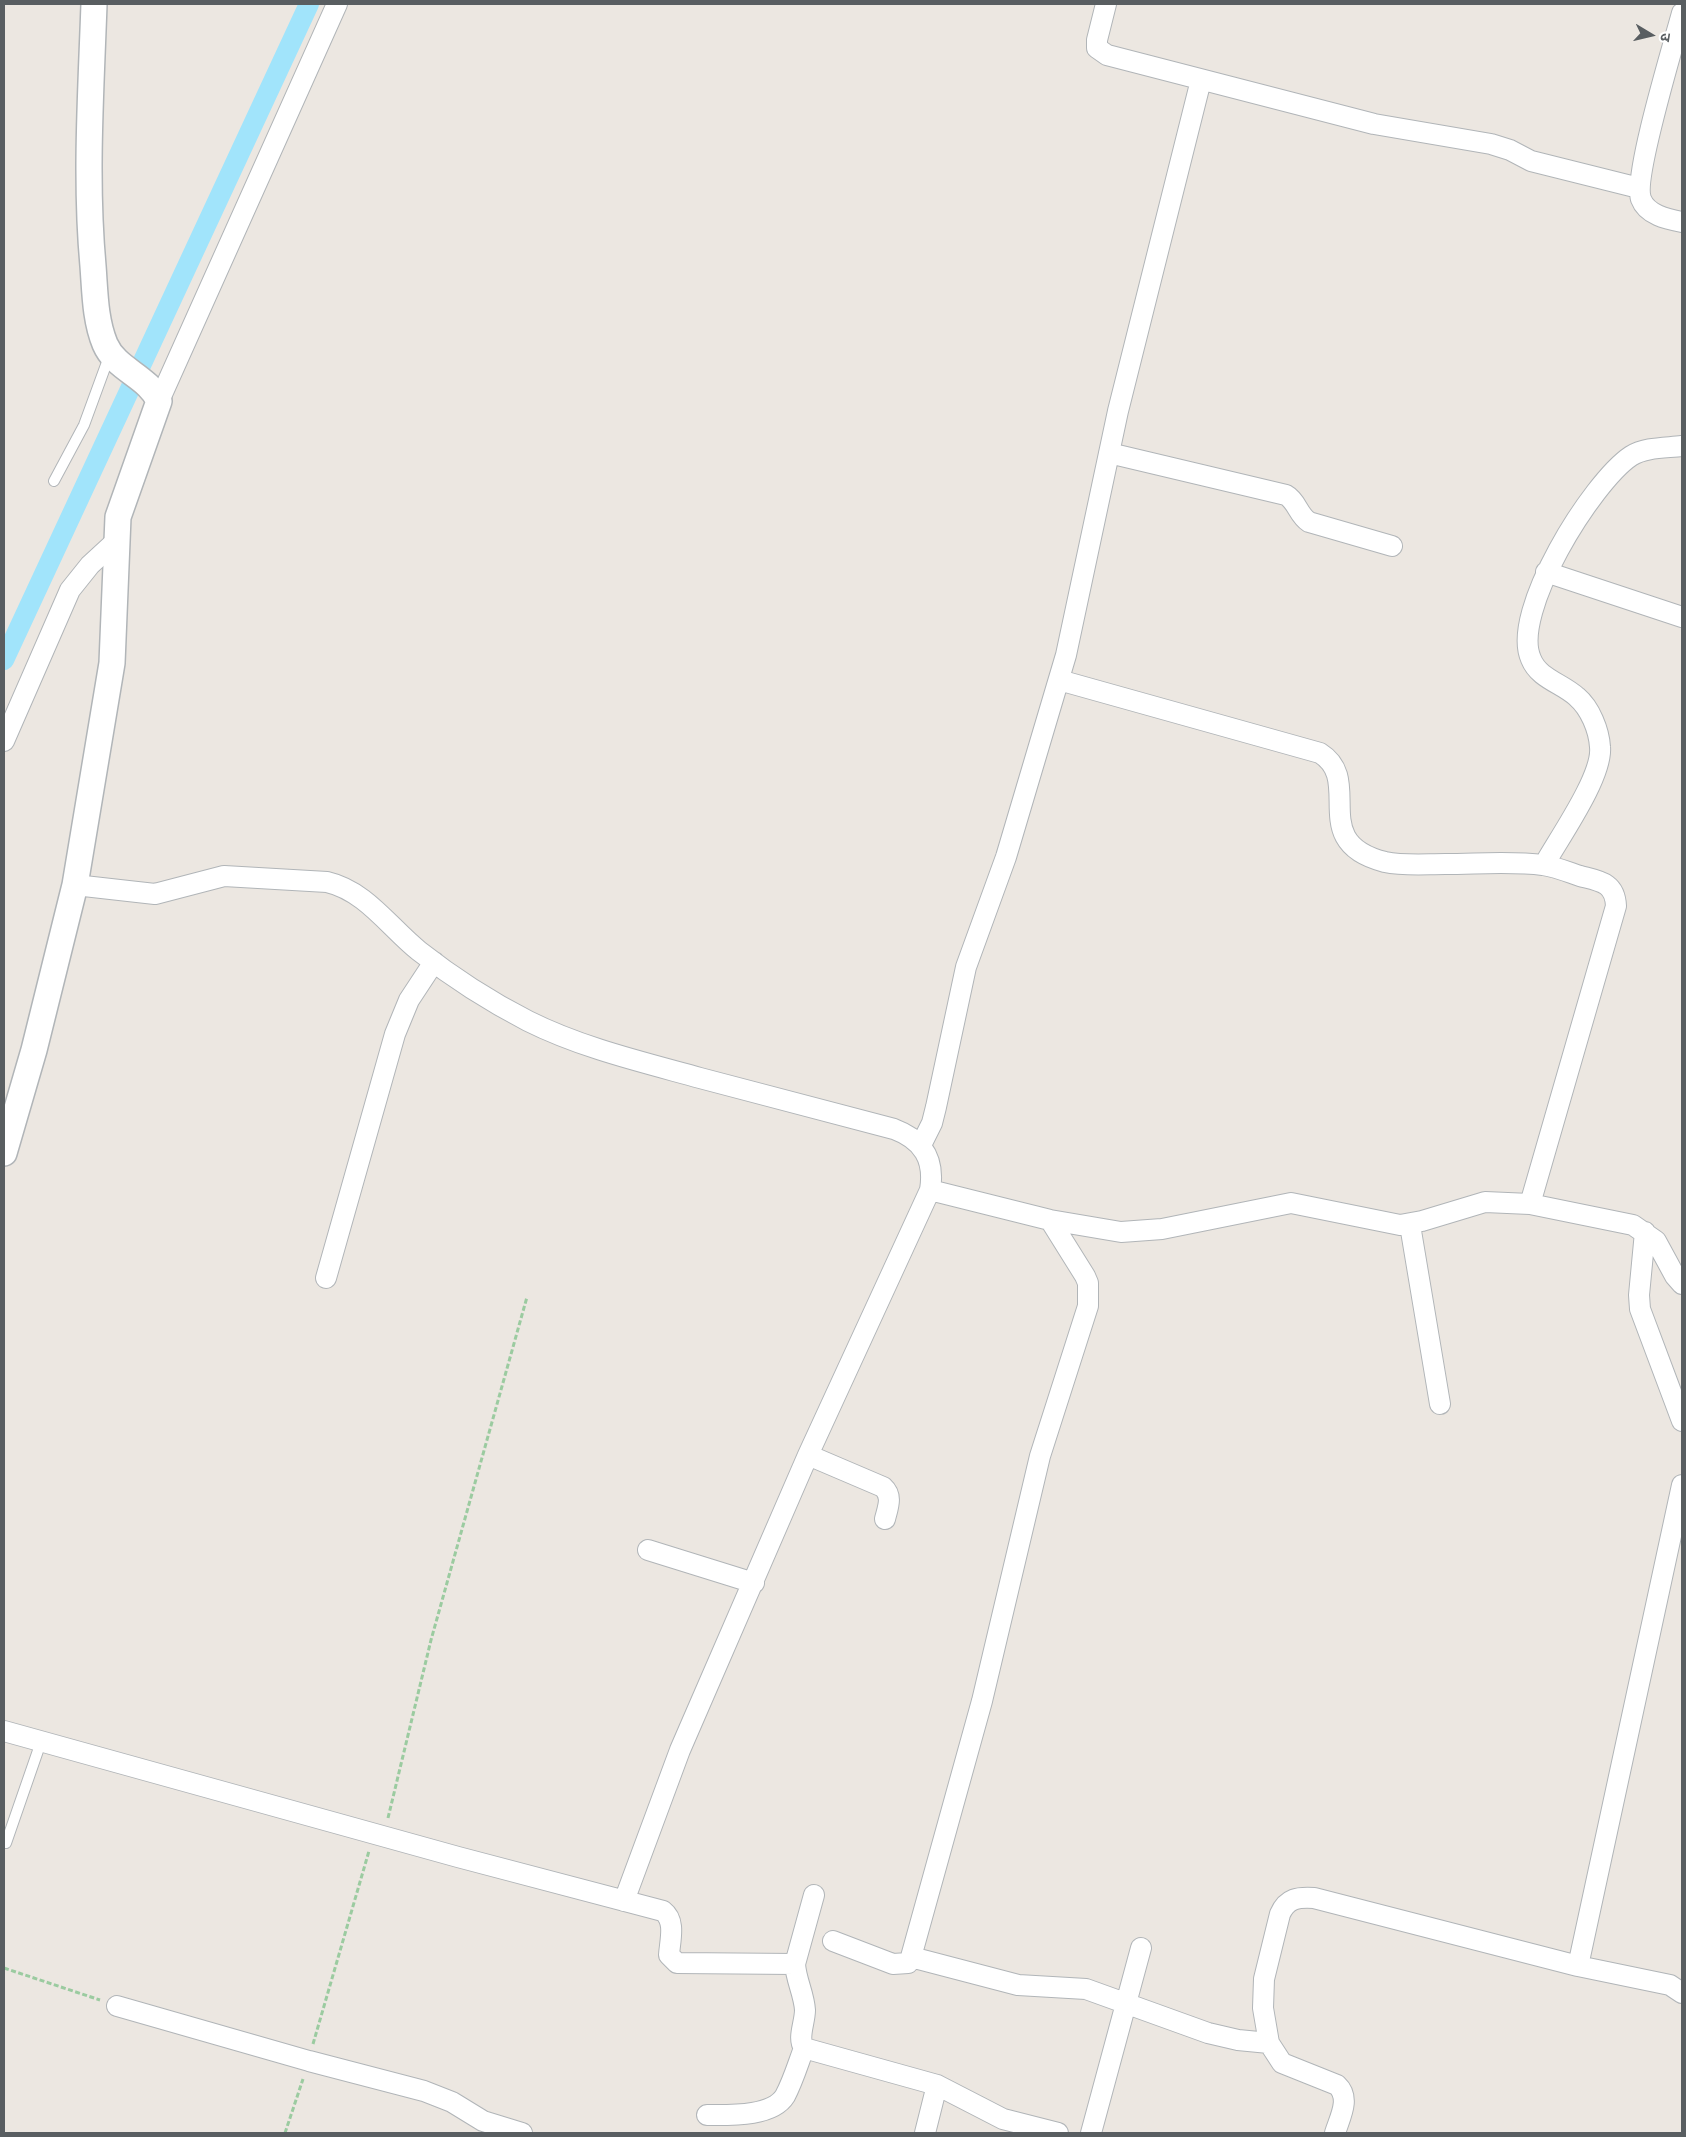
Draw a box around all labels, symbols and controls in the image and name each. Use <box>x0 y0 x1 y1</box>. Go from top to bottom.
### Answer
north arrow <box>1626 10 1676 60</box>
text: उ <box>1657 32 1675 43</box>

